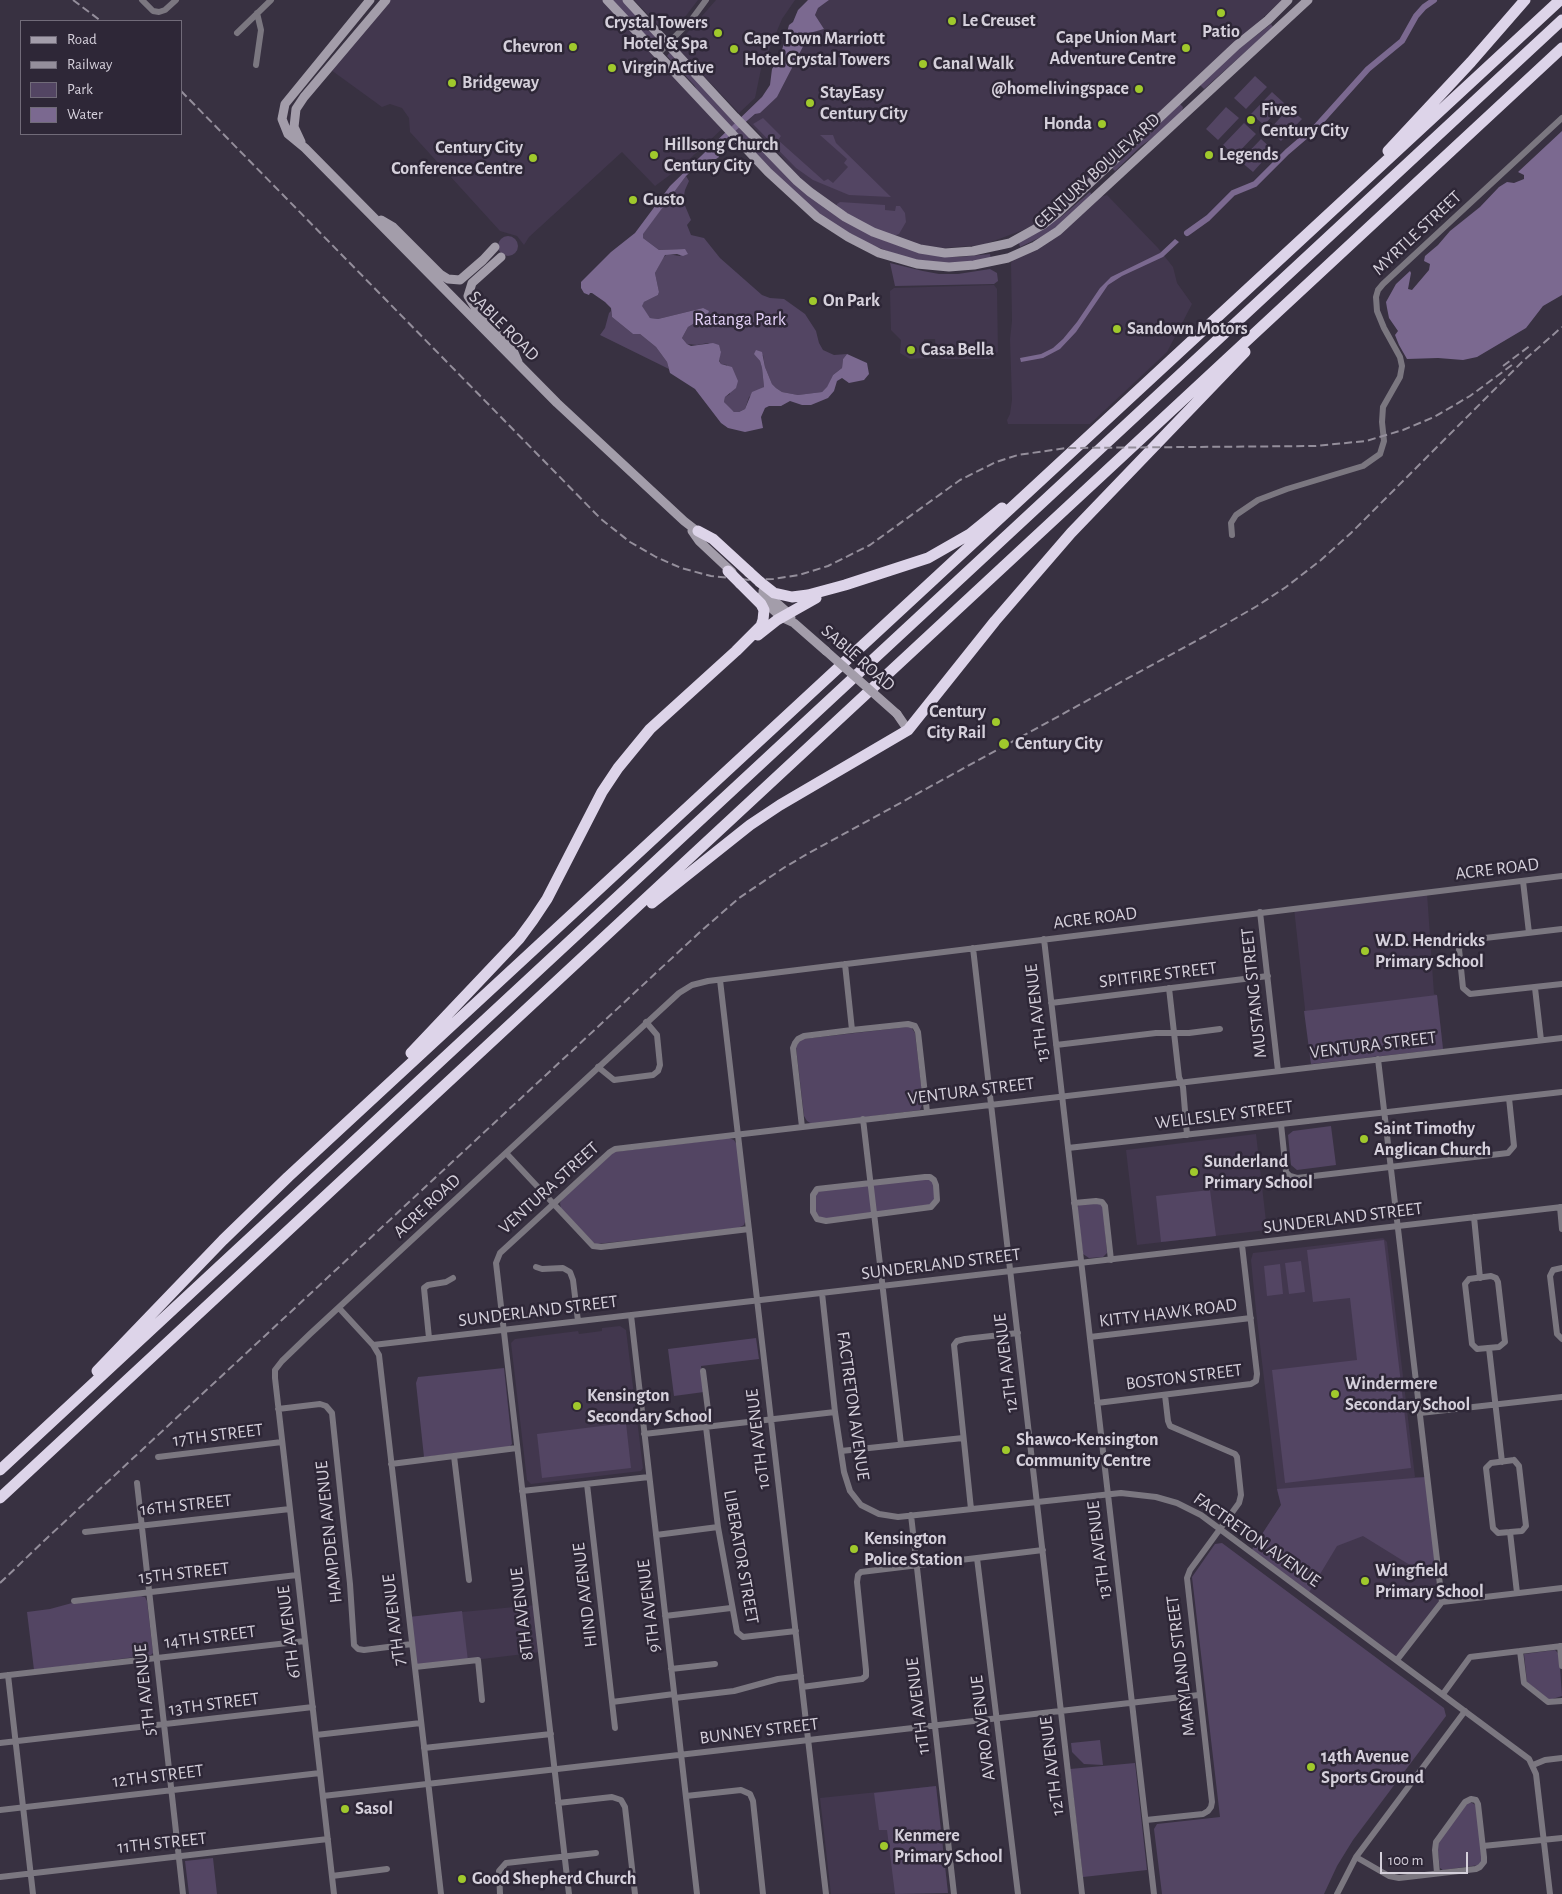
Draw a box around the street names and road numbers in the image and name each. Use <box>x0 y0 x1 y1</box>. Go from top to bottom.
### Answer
street label: CENTURY BOULEVARD <box>1029 109 1165 233</box>
street label: MYRTLE STREET <box>1368 186 1466 280</box>
street label: SABLE ROAD <box>464 286 544 366</box>
street label: SABLE ROAD <box>817 620 899 696</box>
street label: ACRE ROAD <box>1454 853 1540 885</box>
street label: ACRE ROAD <box>1052 902 1138 934</box>
street label: MUSTANG STREET <box>1236 927 1272 1059</box>
street label: SPITFIRE STREET <box>1098 957 1218 993</box>
street label: 13TH AVENUE <box>1020 963 1054 1063</box>
street label: VENTURA STREET <box>1308 1027 1438 1063</box>
street label: VENTURA STREET <box>906 1073 1036 1109</box>
street label: WELLESLEY STREET <box>1154 1096 1294 1134</box>
street label: VENTURA STREET <box>494 1137 604 1239</box>
street label: ACRE ROAD <box>389 1169 465 1243</box>
street label: SUNDERLAND STREET <box>1262 1198 1424 1238</box>
street label: SUNDERLAND STREET <box>860 1244 1022 1284</box>
street label: SUNDERLAND STREET <box>457 1291 619 1331</box>
street label: KITTY HAWK ROAD <box>1098 1294 1238 1332</box>
street label: 12TH AVENUE <box>989 1312 1023 1414</box>
street label: FACTRETON AVENUE <box>832 1330 874 1482</box>
street label: BOSTON STREET <box>1124 1359 1244 1395</box>
street label: 10TH AVENUE <box>741 1388 775 1490</box>
street label: 17TH STREET <box>172 1419 264 1451</box>
street label: HAMPDEN AVENUE <box>311 1460 347 1604</box>
street label: LIBERATOR STREET <box>719 1488 763 1626</box>
street label: FACTRETON AVENUE <box>1189 1488 1325 1592</box>
street label: 16TH STREET <box>139 1489 233 1521</box>
street label: 13TH AVENUE <box>1082 1500 1116 1600</box>
street label: HIND AVENUE <box>568 1542 602 1648</box>
street label: 15TH STREET <box>138 1558 230 1588</box>
street label: 9TH AVENUE <box>633 1558 665 1654</box>
street label: 8TH AVENUE <box>506 1566 538 1662</box>
street label: 7TH AVENUE <box>378 1573 410 1667</box>
street label: 6TH AVENUE <box>273 1584 305 1680</box>
street label: MARYLAND STREET <box>1162 1594 1200 1738</box>
street label: 14TH STREET <box>163 1621 257 1653</box>
street label: 5TH AVENUE <box>129 1643 161 1737</box>
street label: 11TH AVENUE <box>901 1656 935 1756</box>
street label: AVRO AVENUE <box>966 1674 1000 1782</box>
street label: 13TH STREET <box>168 1688 260 1720</box>
street label: BUNNEY STREET <box>698 1713 820 1749</box>
street label: 12TH AVENUE <box>1035 1715 1069 1817</box>
street label: 12TH STREET <box>111 1760 205 1792</box>
street label: 11TH STREET <box>116 1828 208 1858</box>

